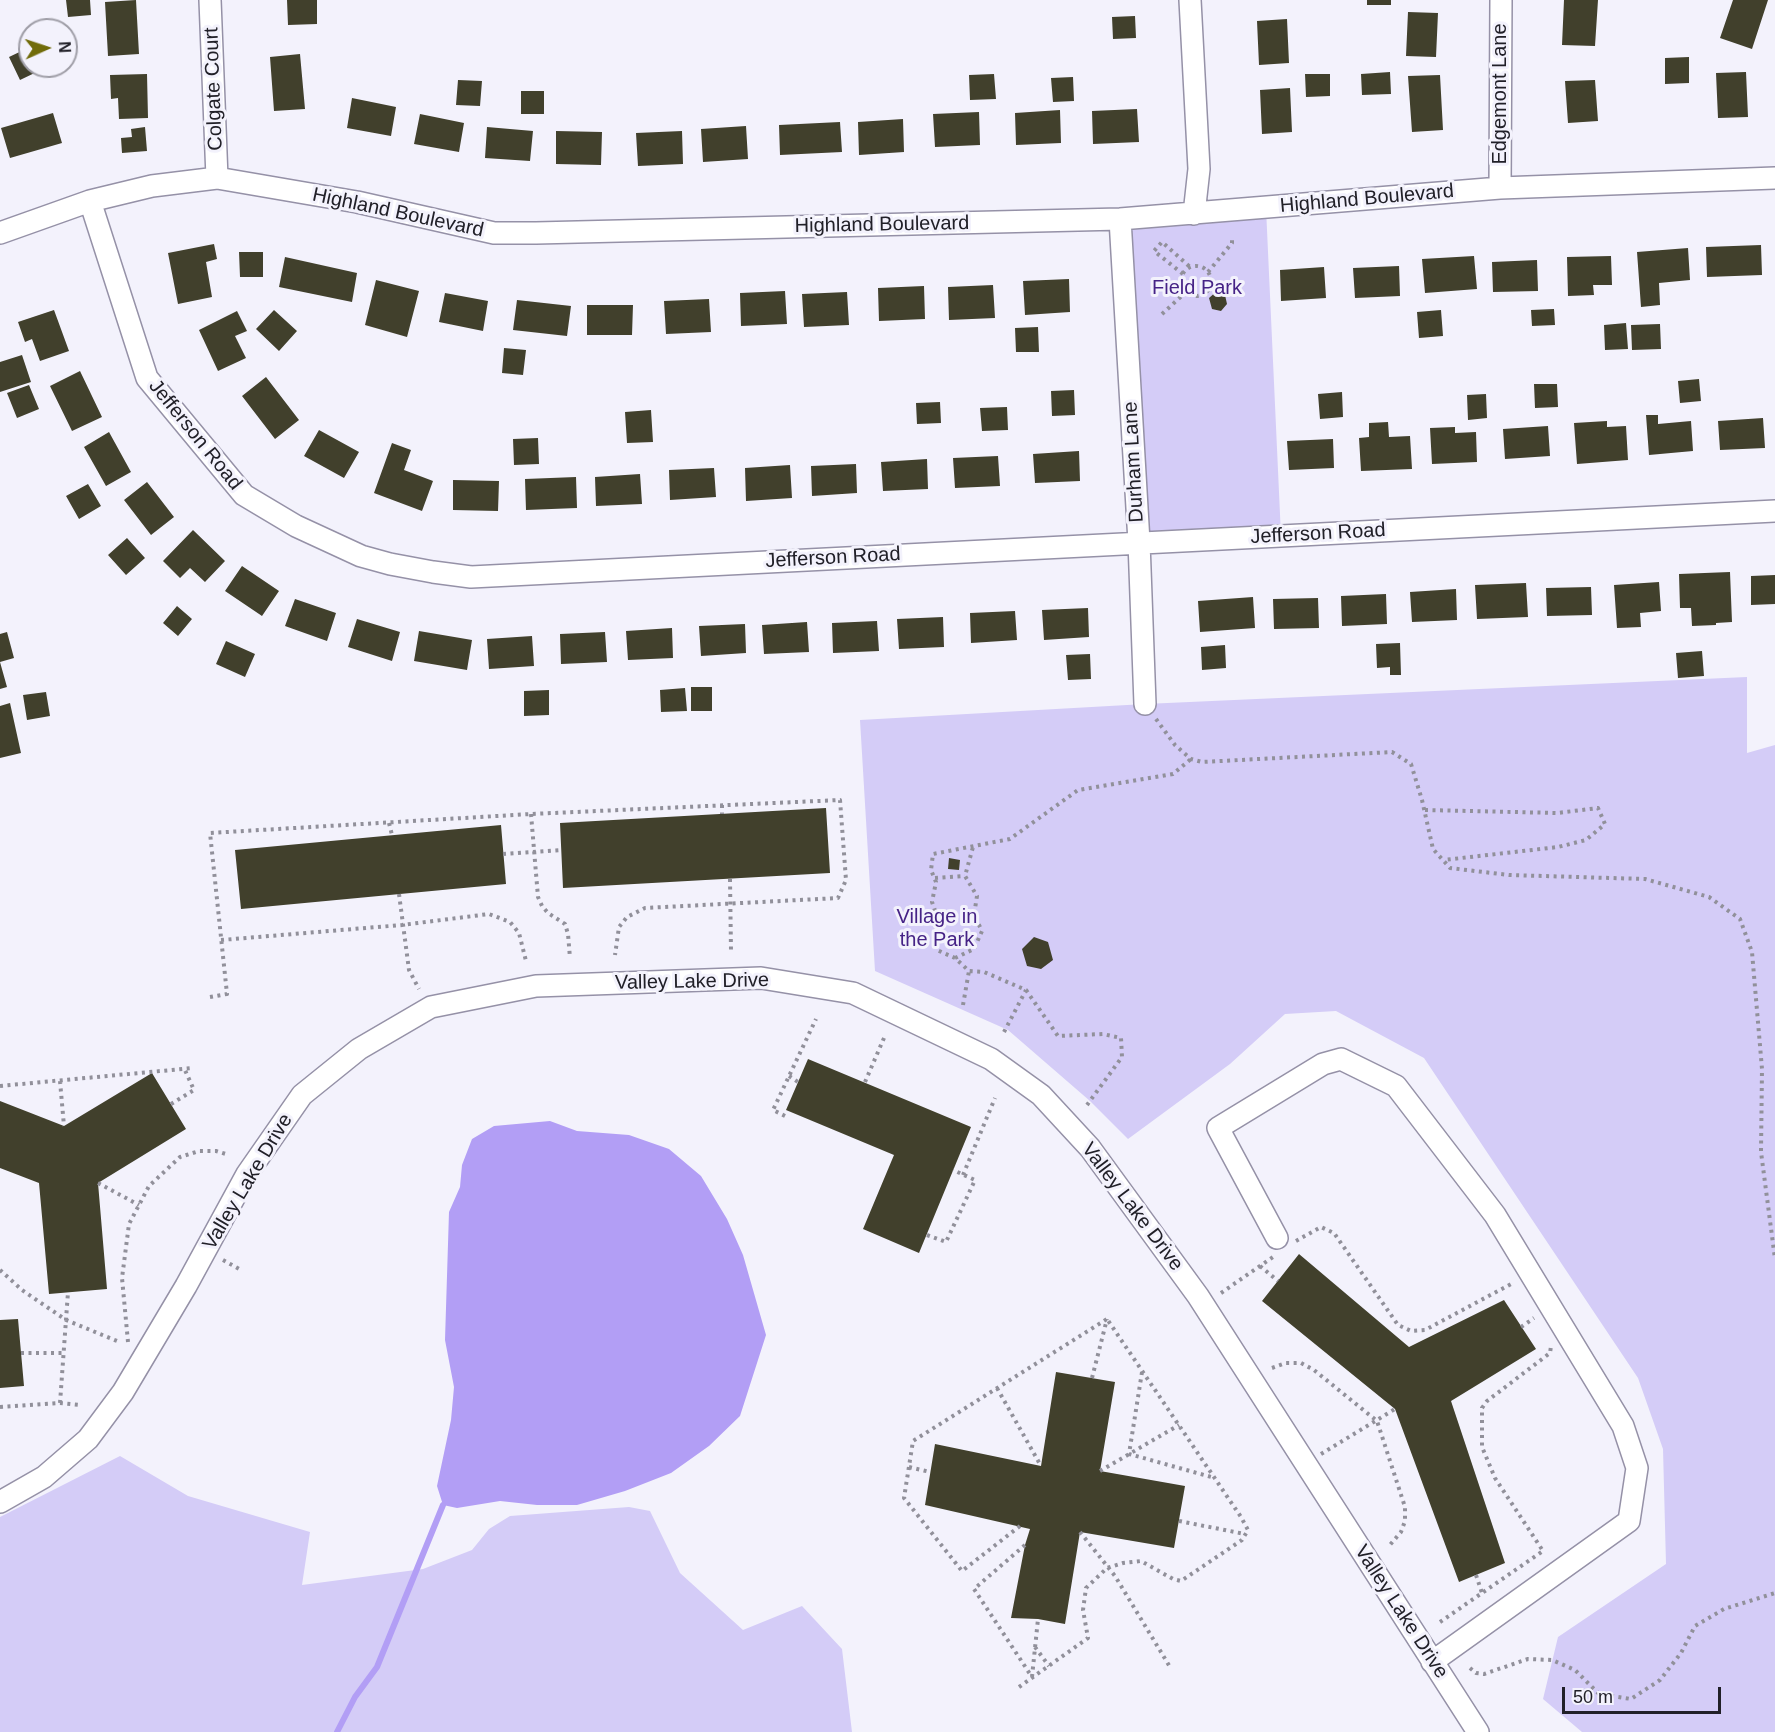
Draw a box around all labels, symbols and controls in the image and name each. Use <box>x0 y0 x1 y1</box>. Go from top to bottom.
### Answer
north arrow <box>18 18 78 78</box>
street label: Edgemont Lane <box>1488 23 1512 165</box>
street label: Colgate Court <box>200 27 228 151</box>
text: N <box>56 41 73 53</box>
street label: Highland Boulevard <box>1279 179 1455 219</box>
street label: Highland Boulevard <box>310 183 486 243</box>
street label: Highland Boulevard <box>795 211 969 239</box>
park label: Field Park <box>1152 276 1242 300</box>
street label: Jefferson Road <box>143 375 247 495</box>
street label: Durham Lane <box>1119 401 1149 523</box>
street label: Jefferson Road <box>1250 518 1386 550</box>
street label: Jefferson Road <box>765 542 901 574</box>
park label: Village in the Park <box>897 905 977 952</box>
street label: Valley Lake Drive <box>615 969 769 995</box>
street label: Valley Lake Drive <box>198 1110 298 1254</box>
street label: Valley Lake Drive <box>1076 1138 1188 1276</box>
street label: Valley Lake Drive <box>1349 1541 1453 1683</box>
scale bar <box>1565 1675 1724 1713</box>
text: 50 m <box>1573 1687 1613 1707</box>

